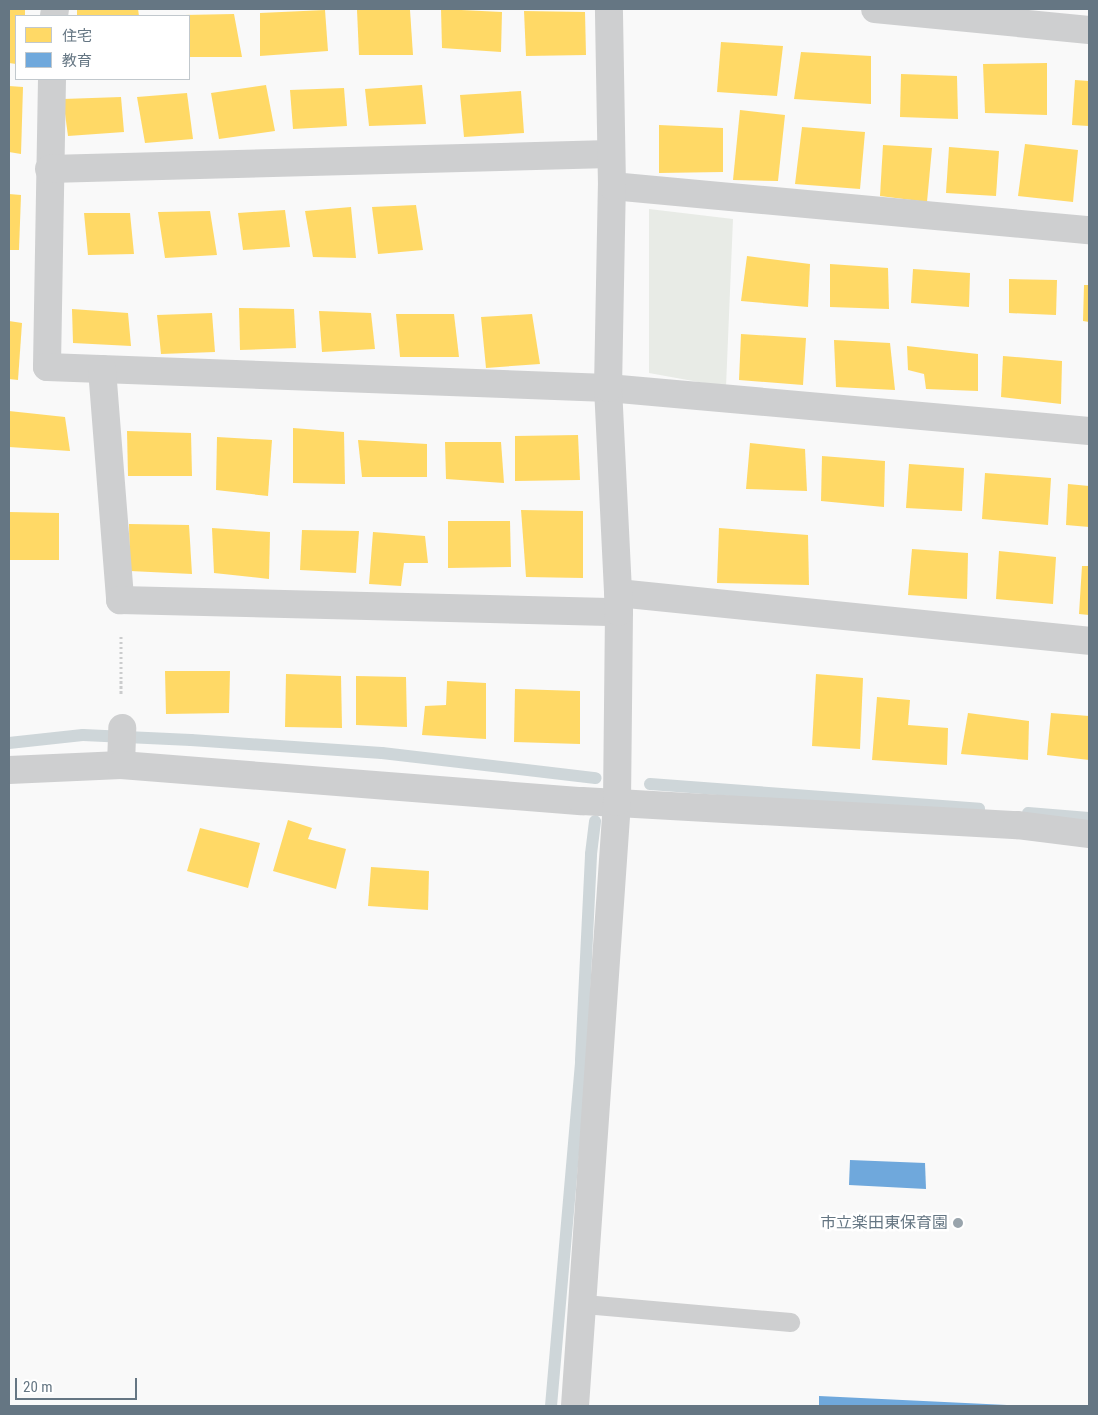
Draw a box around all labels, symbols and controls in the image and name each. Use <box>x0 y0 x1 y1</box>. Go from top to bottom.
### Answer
legend <box>15 15 190 80</box>
text: 住宅 <box>62 27 92 45</box>
text: 教育 <box>62 52 92 70</box>
place label: 市立楽田東保育園 <box>820 1213 948 1233</box>
marker: 市立楽田東保育園 <box>952 1217 964 1229</box>
scale bar <box>18 1368 140 1400</box>
text: 20 m <box>23 1378 53 1396</box>

